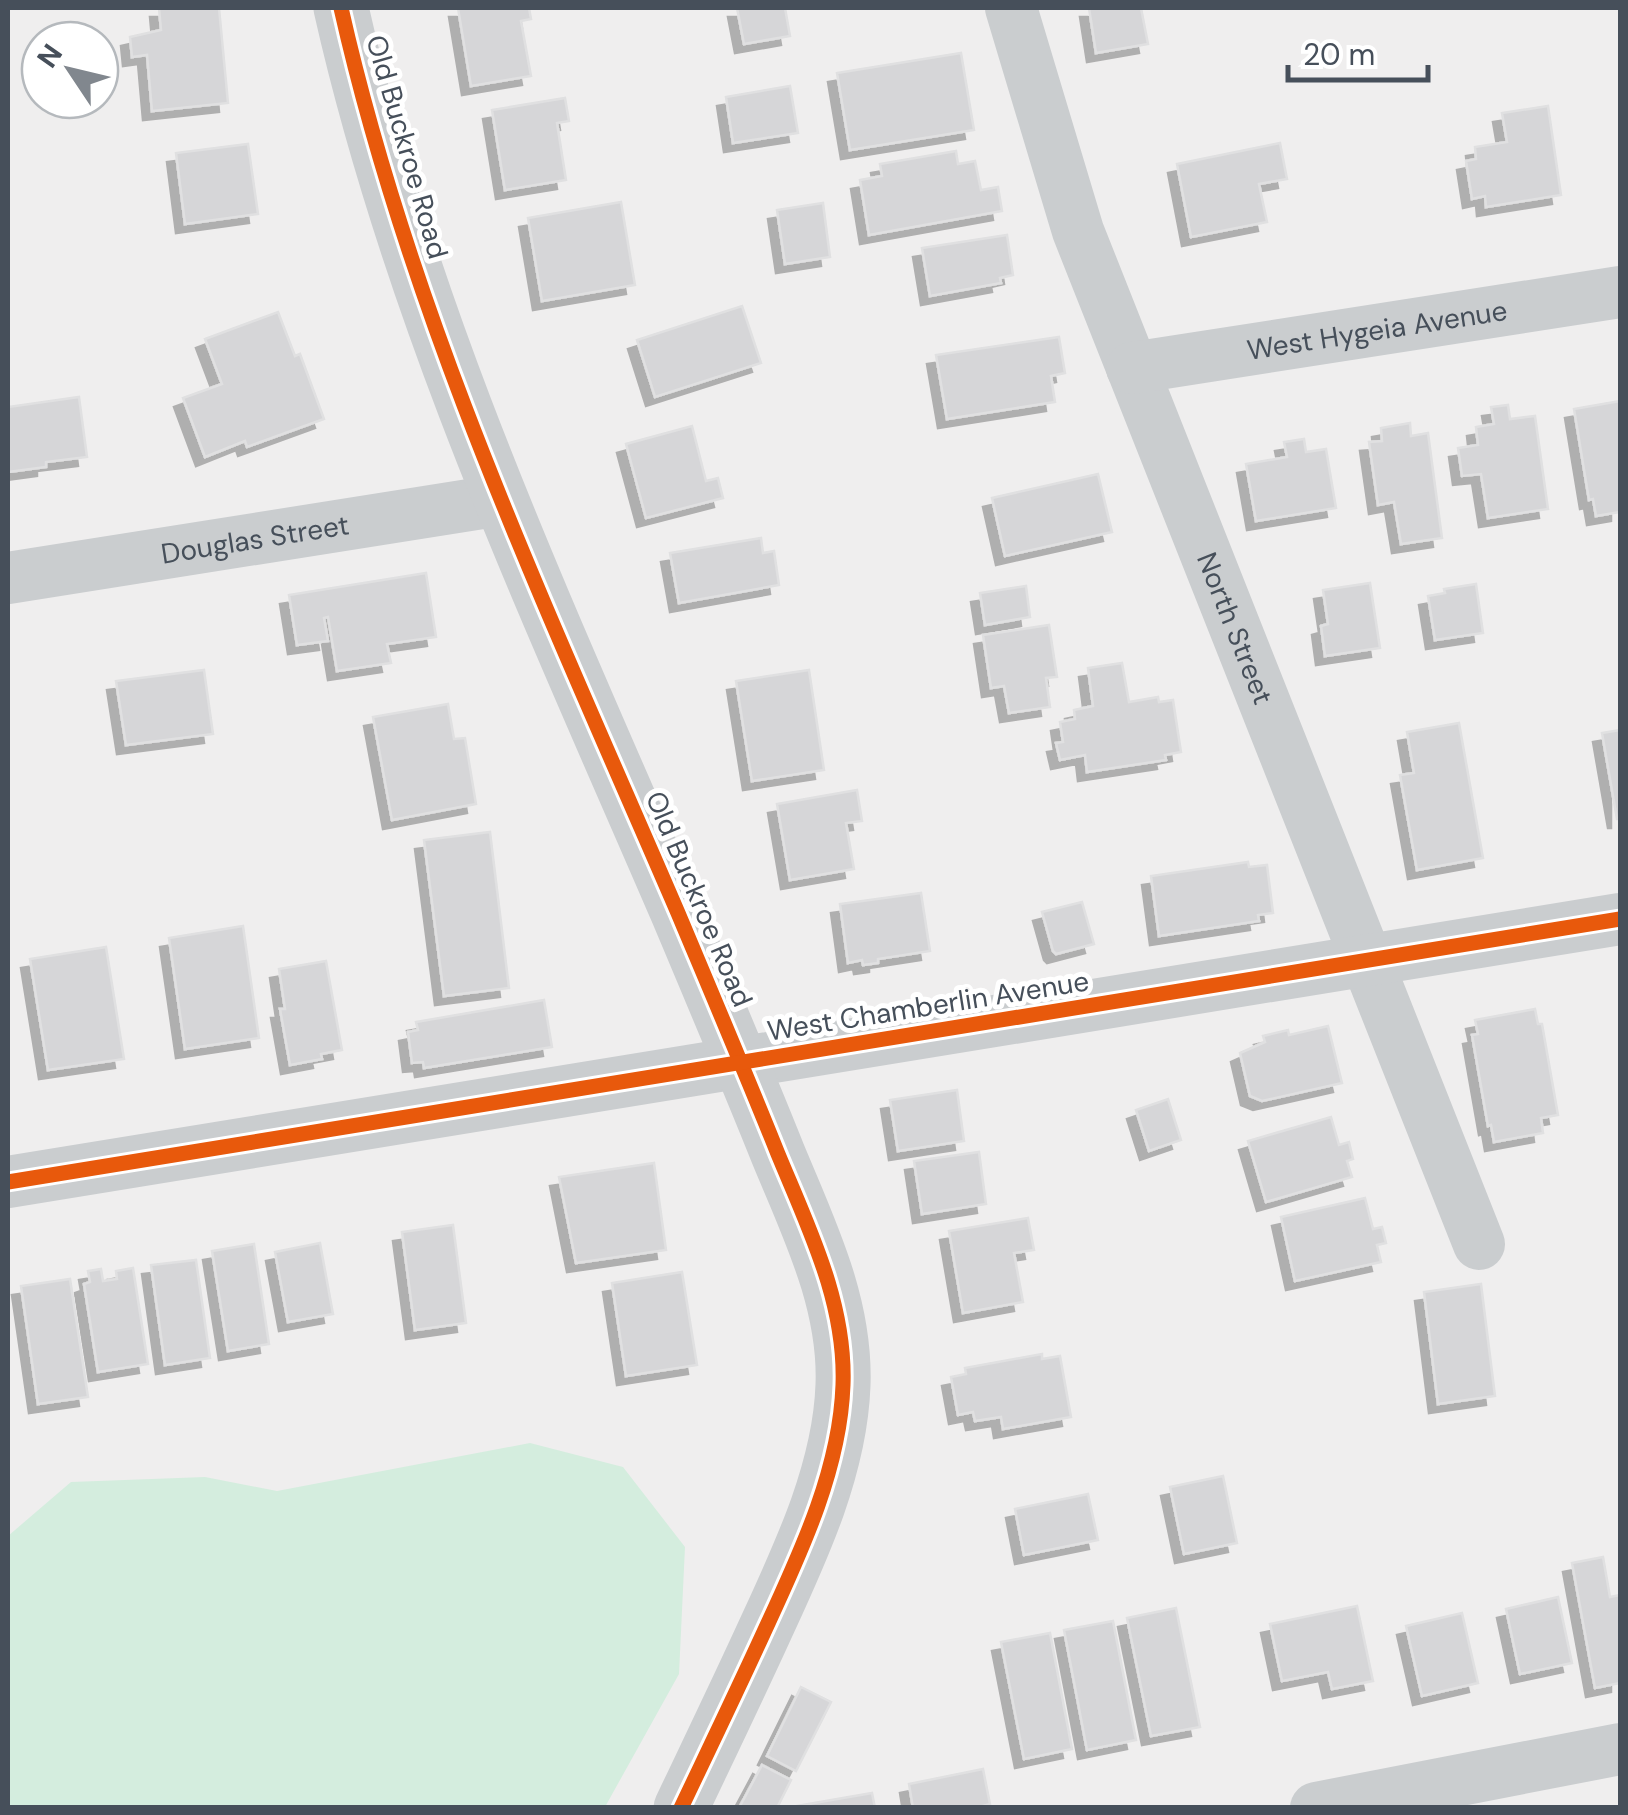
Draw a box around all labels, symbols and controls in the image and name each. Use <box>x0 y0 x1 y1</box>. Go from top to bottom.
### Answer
north arrow <box>20 20 120 120</box>
scale bar <box>1288 20 1428 82</box>
street label: Old Buckroe Road <box>357 31 457 263</box>
text: 20 m <box>1303 35 1375 74</box>
text: N <box>29 37 71 75</box>
street label: West Hygeia Avenue <box>1244 291 1510 368</box>
street label: Douglas Street <box>158 506 352 572</box>
street label: North Street <box>1189 547 1282 709</box>
street label: Old Buckroe Road <box>637 785 761 1013</box>
street label: West Chamberlin Avenue <box>764 962 1092 1050</box>

